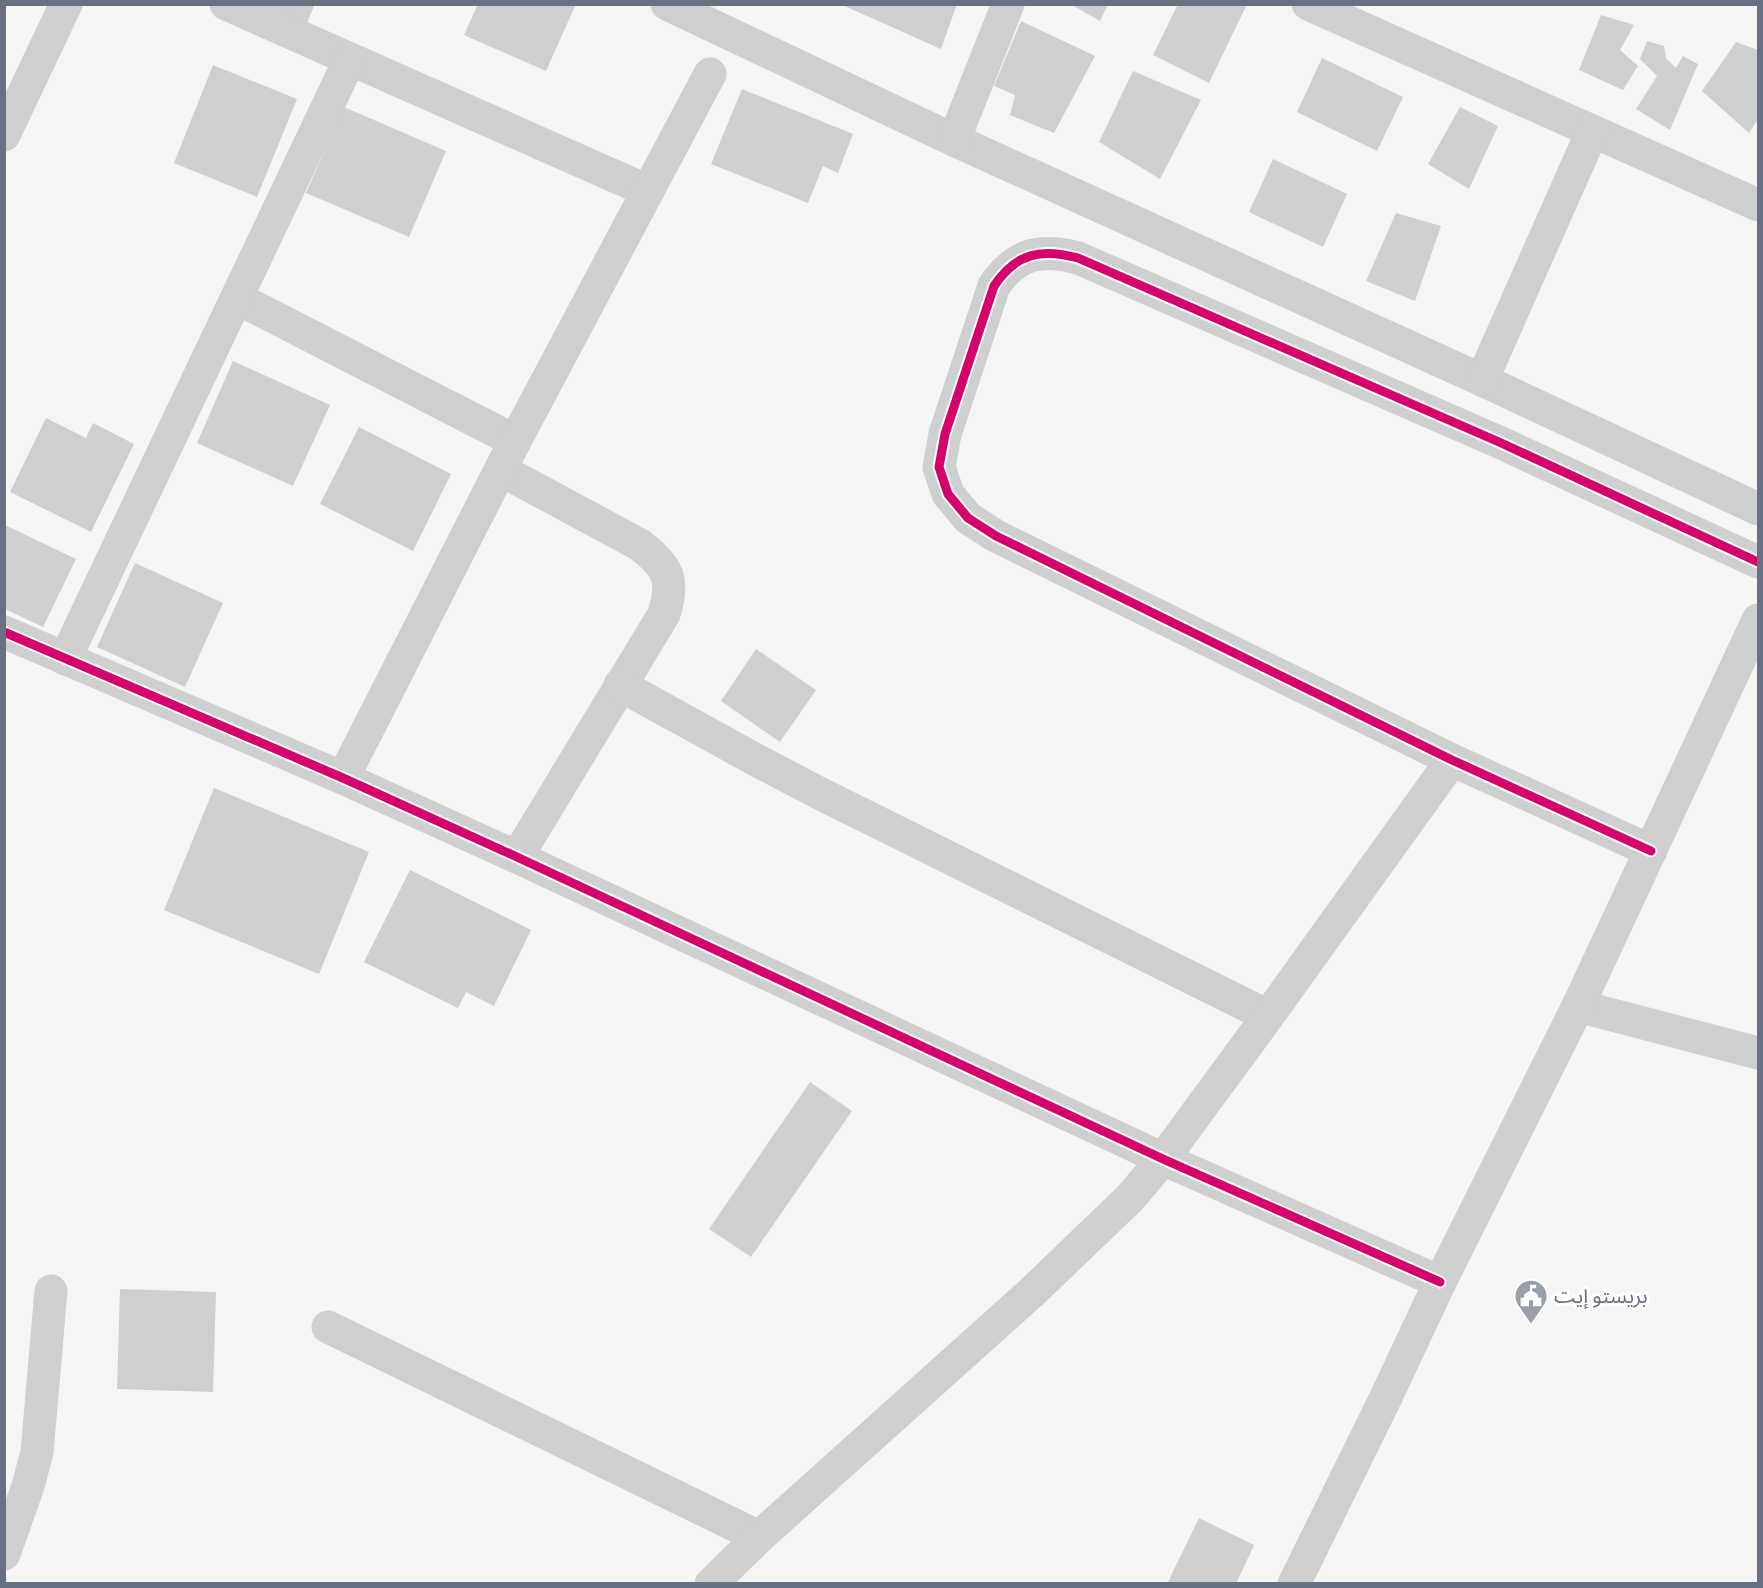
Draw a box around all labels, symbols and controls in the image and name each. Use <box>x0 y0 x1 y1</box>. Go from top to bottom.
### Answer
public building icon: بريستو إيت <box>1513 1278 1549 1325</box>
place label: بريستو إيت <box>1554 1282 1648 1309</box>

